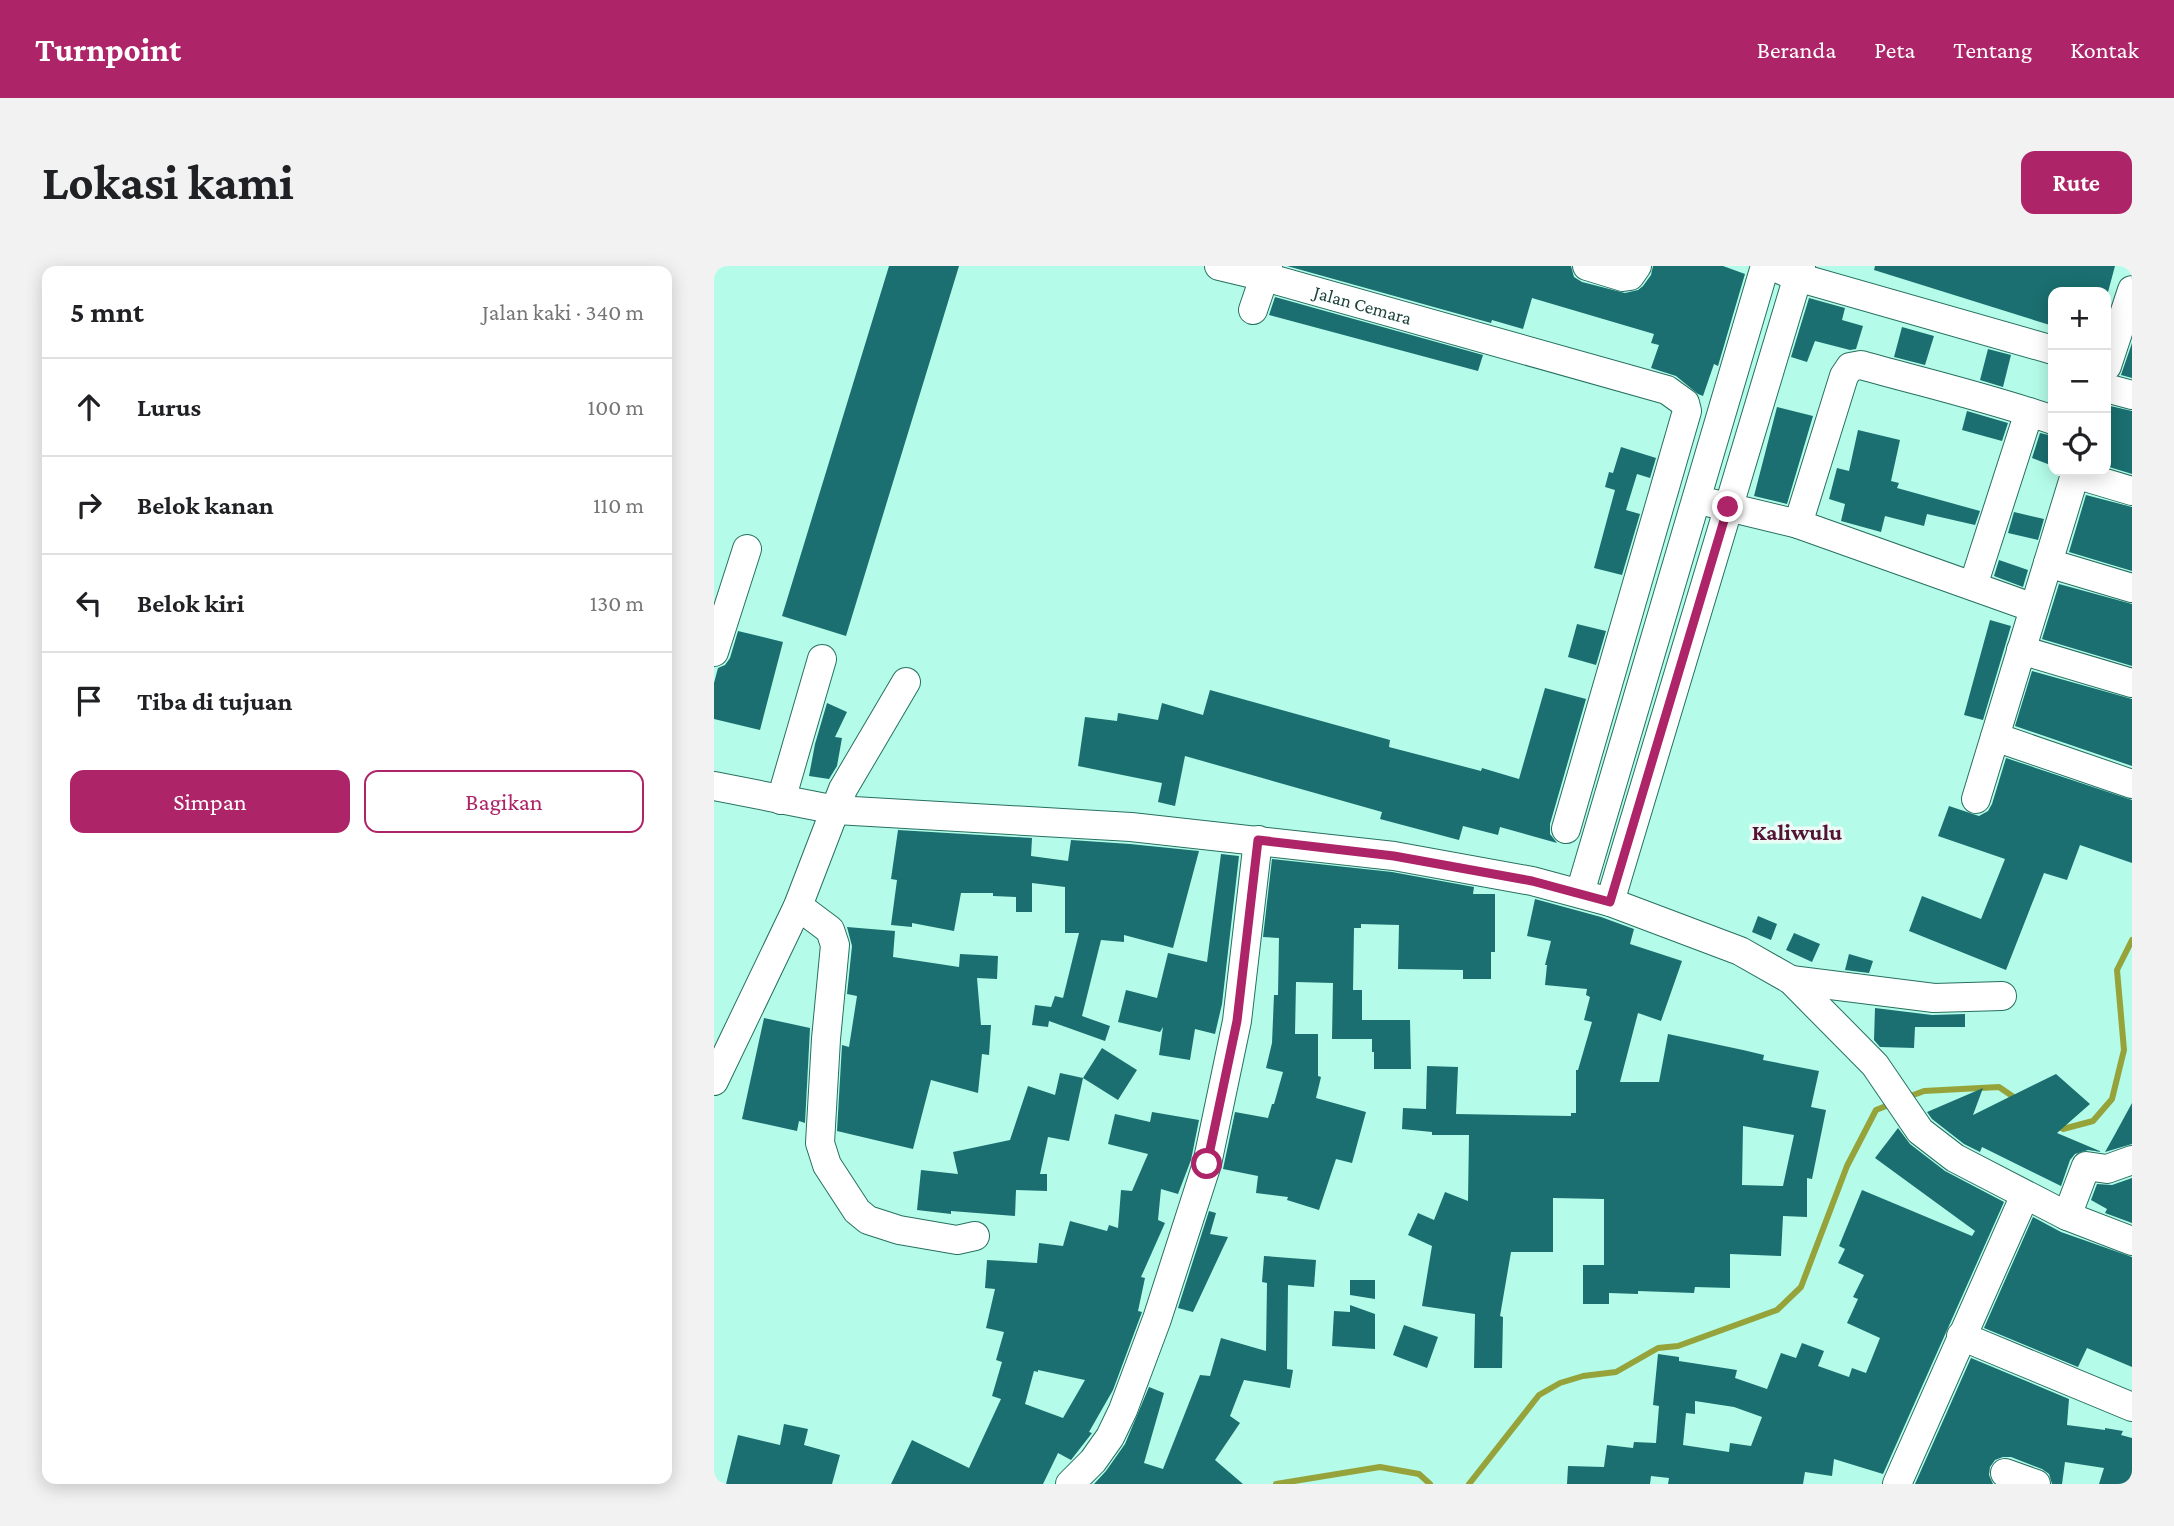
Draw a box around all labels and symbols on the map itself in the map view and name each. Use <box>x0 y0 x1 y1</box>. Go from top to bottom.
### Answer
street label: Jalan Cemara <box>1310 280 1414 328</box>
route end <box>1712 491 1743 522</box>
district label: Kaliwulu <box>1752 819 1842 845</box>
route start <box>1191 1148 1222 1179</box>

